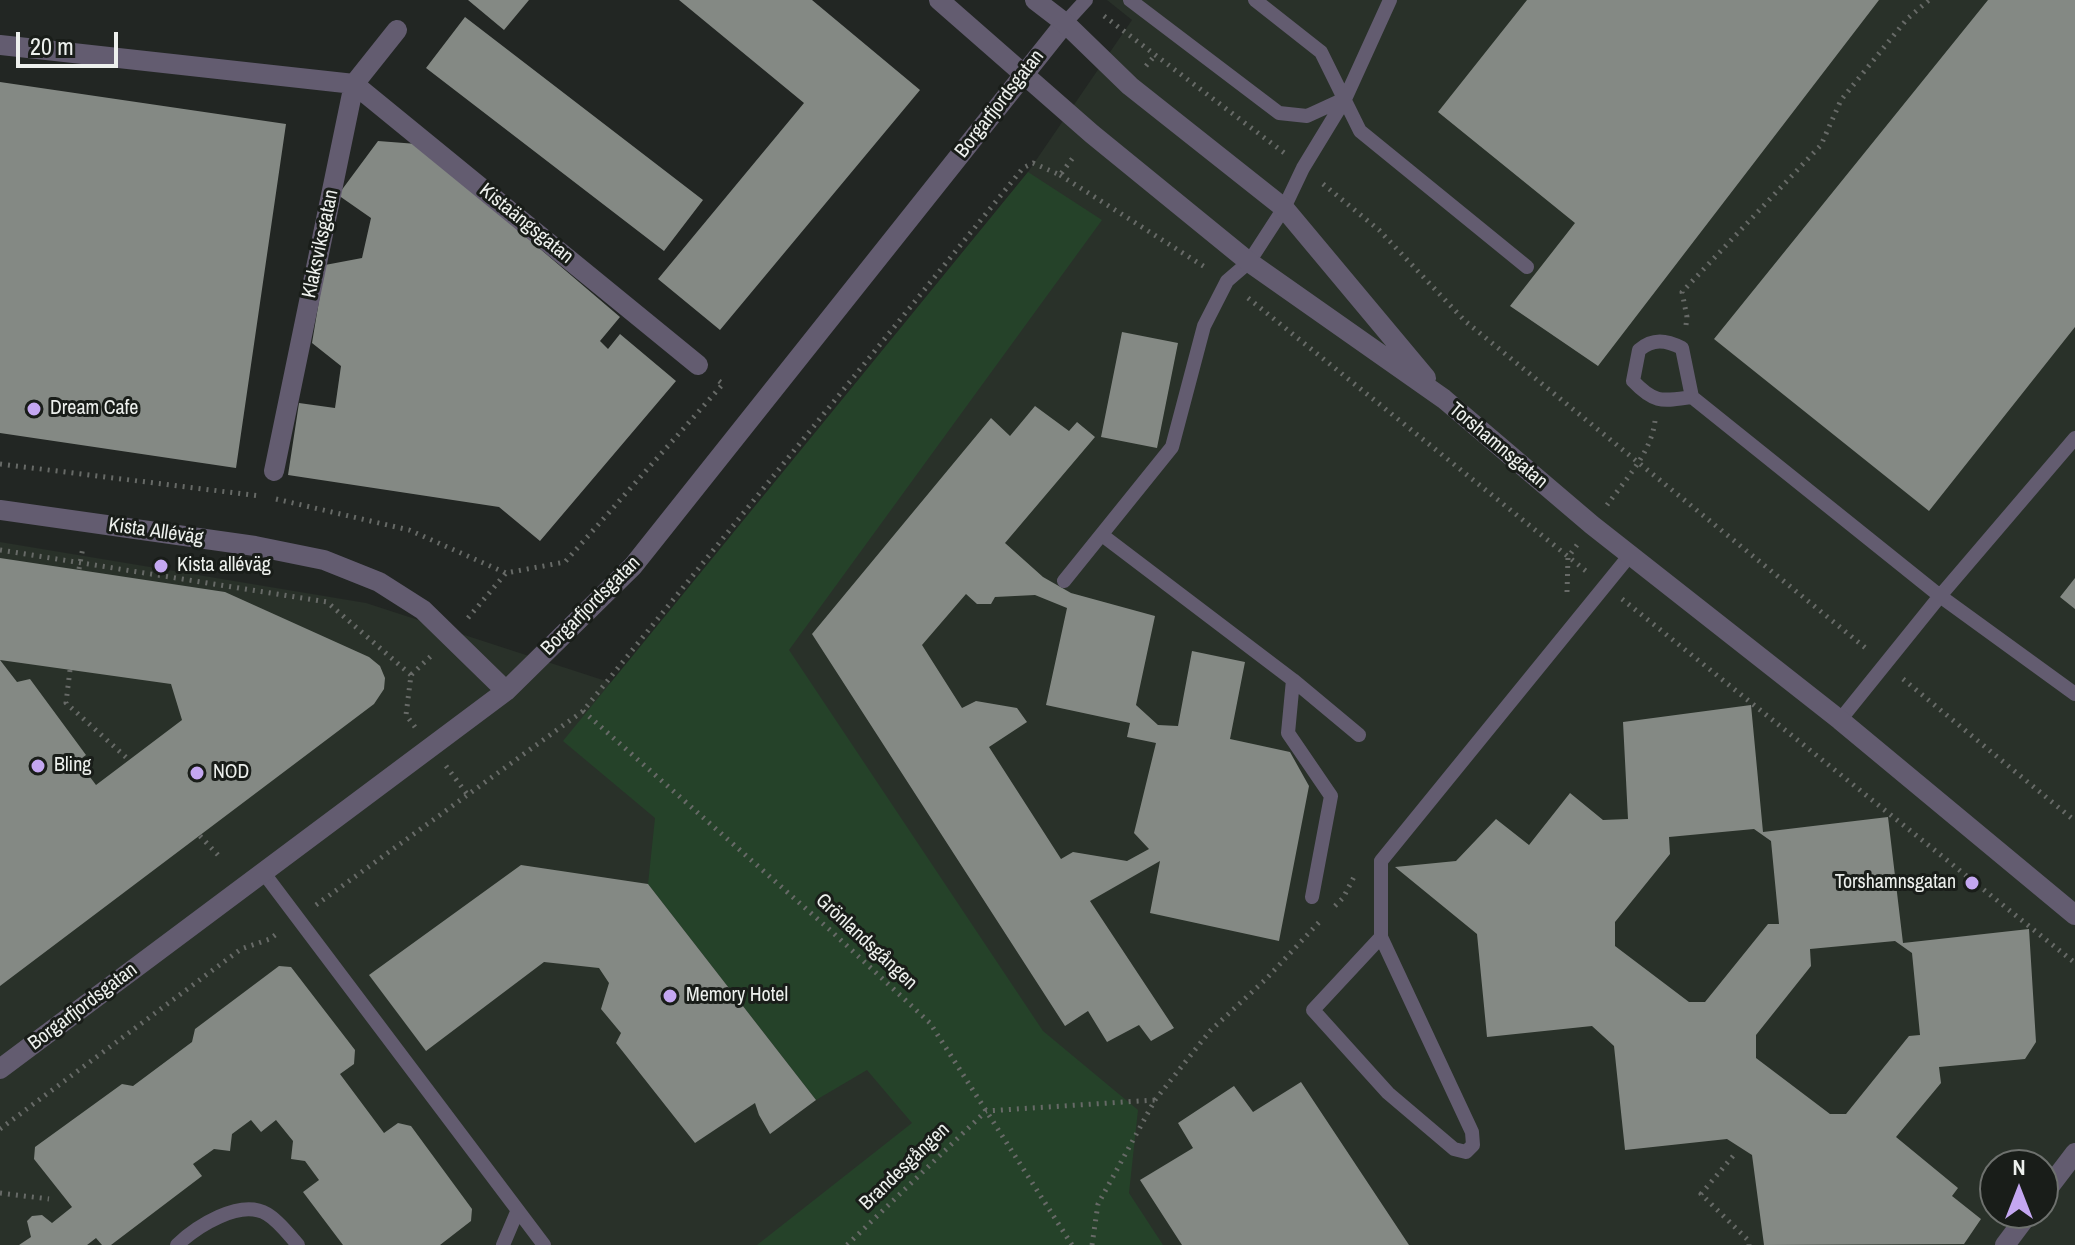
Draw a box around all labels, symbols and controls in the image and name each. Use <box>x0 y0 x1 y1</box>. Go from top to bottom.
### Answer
scale bar <box>20 16 122 66</box>
text: 20 m <box>30 30 74 62</box>
street label: Borgarfjordsgatan <box>950 45 1050 163</box>
street label: Kistaängsgatan <box>474 179 578 269</box>
street label: Klaksviksgatan <box>298 188 344 300</box>
place label: Dream Cafe <box>50 397 138 421</box>
street label: Torshamnsgatan <box>1444 398 1552 494</box>
marker: Dream Cafe <box>25 400 43 418</box>
street label: Kista Alléväg <box>107 513 205 551</box>
street label: Borgarfjordsgatan <box>536 551 646 661</box>
place label: Kista alléväg <box>177 554 271 578</box>
marker: Kista alléväg <box>152 557 170 575</box>
place label: Bling <box>54 754 91 778</box>
marker: Bling <box>29 757 47 775</box>
place label: NOD <box>213 761 249 785</box>
marker: NOD <box>188 764 206 782</box>
place label: Torshamnsgatan <box>1835 871 1956 895</box>
marker: Torshamnsgatan <box>1963 874 1981 892</box>
street label: Grönlandsgången <box>810 889 922 995</box>
street label: Borgarfjordsgatan <box>24 958 142 1056</box>
place label: Memory Hotel <box>686 984 788 1008</box>
marker: Memory Hotel <box>661 987 679 1005</box>
street label: Brandesgången <box>855 1118 955 1216</box>
north arrow <box>1979 1149 2059 1229</box>
text: N <box>2012 1152 2026 1182</box>

